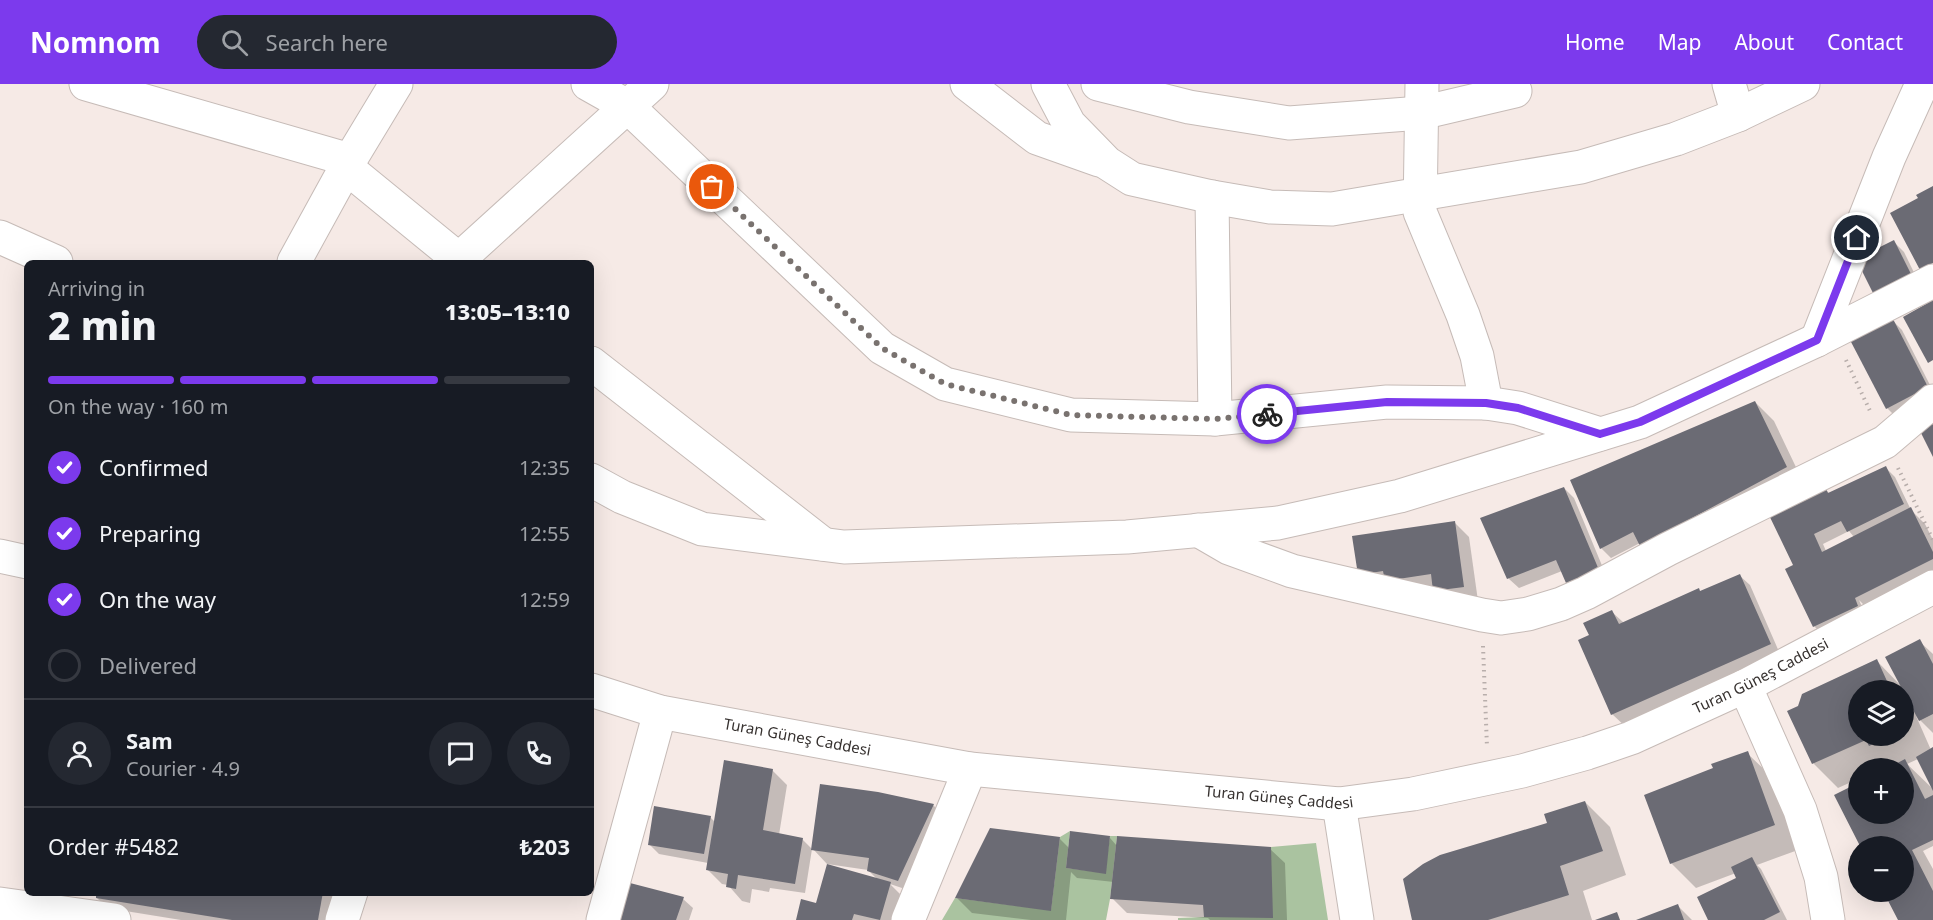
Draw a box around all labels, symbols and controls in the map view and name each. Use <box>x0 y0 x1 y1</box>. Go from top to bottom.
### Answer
search box <box>197 15 617 69</box>
text: Nomnom <box>30 23 161 61</box>
icon: search <box>218 26 251 59</box>
text: Search here <box>266 27 388 57</box>
text: Home <box>1565 28 1625 56</box>
text: Map <box>1658 28 1701 56</box>
text: About <box>1734 28 1794 56</box>
text: Contact <box>1827 28 1903 56</box>
pin <box>686 161 737 212</box>
icon: bag <box>695 170 728 203</box>
pin <box>1831 212 1882 263</box>
icon: home <box>1840 221 1873 254</box>
text: Arriving in <box>48 275 145 302</box>
text: 13:05–13:10 <box>445 296 570 326</box>
text: 2 min <box>48 298 157 351</box>
courier <box>1237 384 1297 444</box>
text: On the way · 160 m <box>48 393 228 420</box>
icon: bike <box>1251 398 1284 431</box>
icon: check <box>48 451 81 484</box>
text: Confirmed <box>99 452 209 482</box>
text: 12:35 <box>519 454 570 481</box>
icon: check <box>48 517 81 550</box>
text: Preparing <box>99 518 201 548</box>
text: 12:55 <box>519 520 570 547</box>
icon: check <box>48 583 81 616</box>
text: On the way <box>99 584 216 614</box>
text: 12:59 <box>519 586 570 613</box>
street label: Turan Güneş Caddesi <box>1689 633 1832 718</box>
text: Delivered <box>99 650 197 680</box>
map controls <box>1848 680 1914 902</box>
button: layers <box>1848 680 1914 746</box>
street label: Turan Güneş Caddesi <box>722 713 873 760</box>
button: person <box>48 722 111 785</box>
button: chat <box>429 722 492 785</box>
button: phone <box>507 722 570 785</box>
text: Sam <box>126 725 173 755</box>
text: Courier · 4.9 <box>126 755 240 782</box>
button: + <box>1848 758 1914 824</box>
street label: Turan Güneş Caddesi <box>1204 780 1354 813</box>
text: Order #5482 <box>48 831 179 861</box>
text: ₺203 <box>520 831 570 861</box>
button: − <box>1848 836 1914 902</box>

